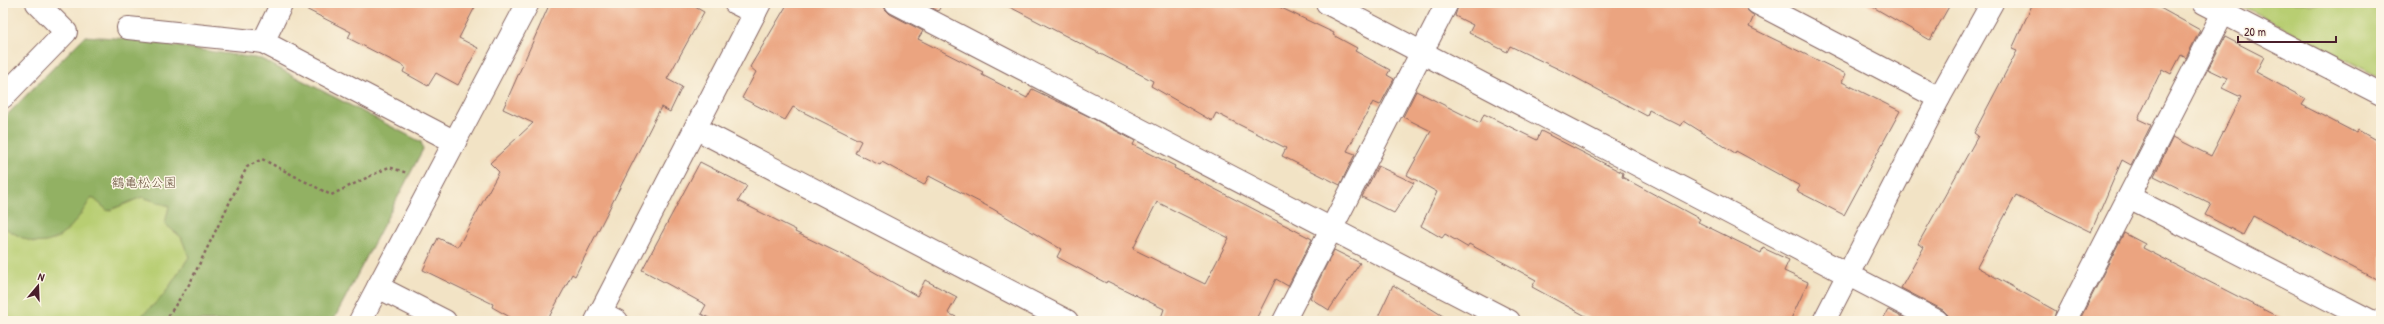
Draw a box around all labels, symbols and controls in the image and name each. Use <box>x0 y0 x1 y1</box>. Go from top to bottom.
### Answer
scale bar <box>2238 18 2336 44</box>
text: 20 m <box>2244 23 2266 40</box>
park label: 鶴亀松公園 <box>111 173 177 191</box>
north arrow <box>18 266 58 306</box>
text: N <box>36 269 46 284</box>

